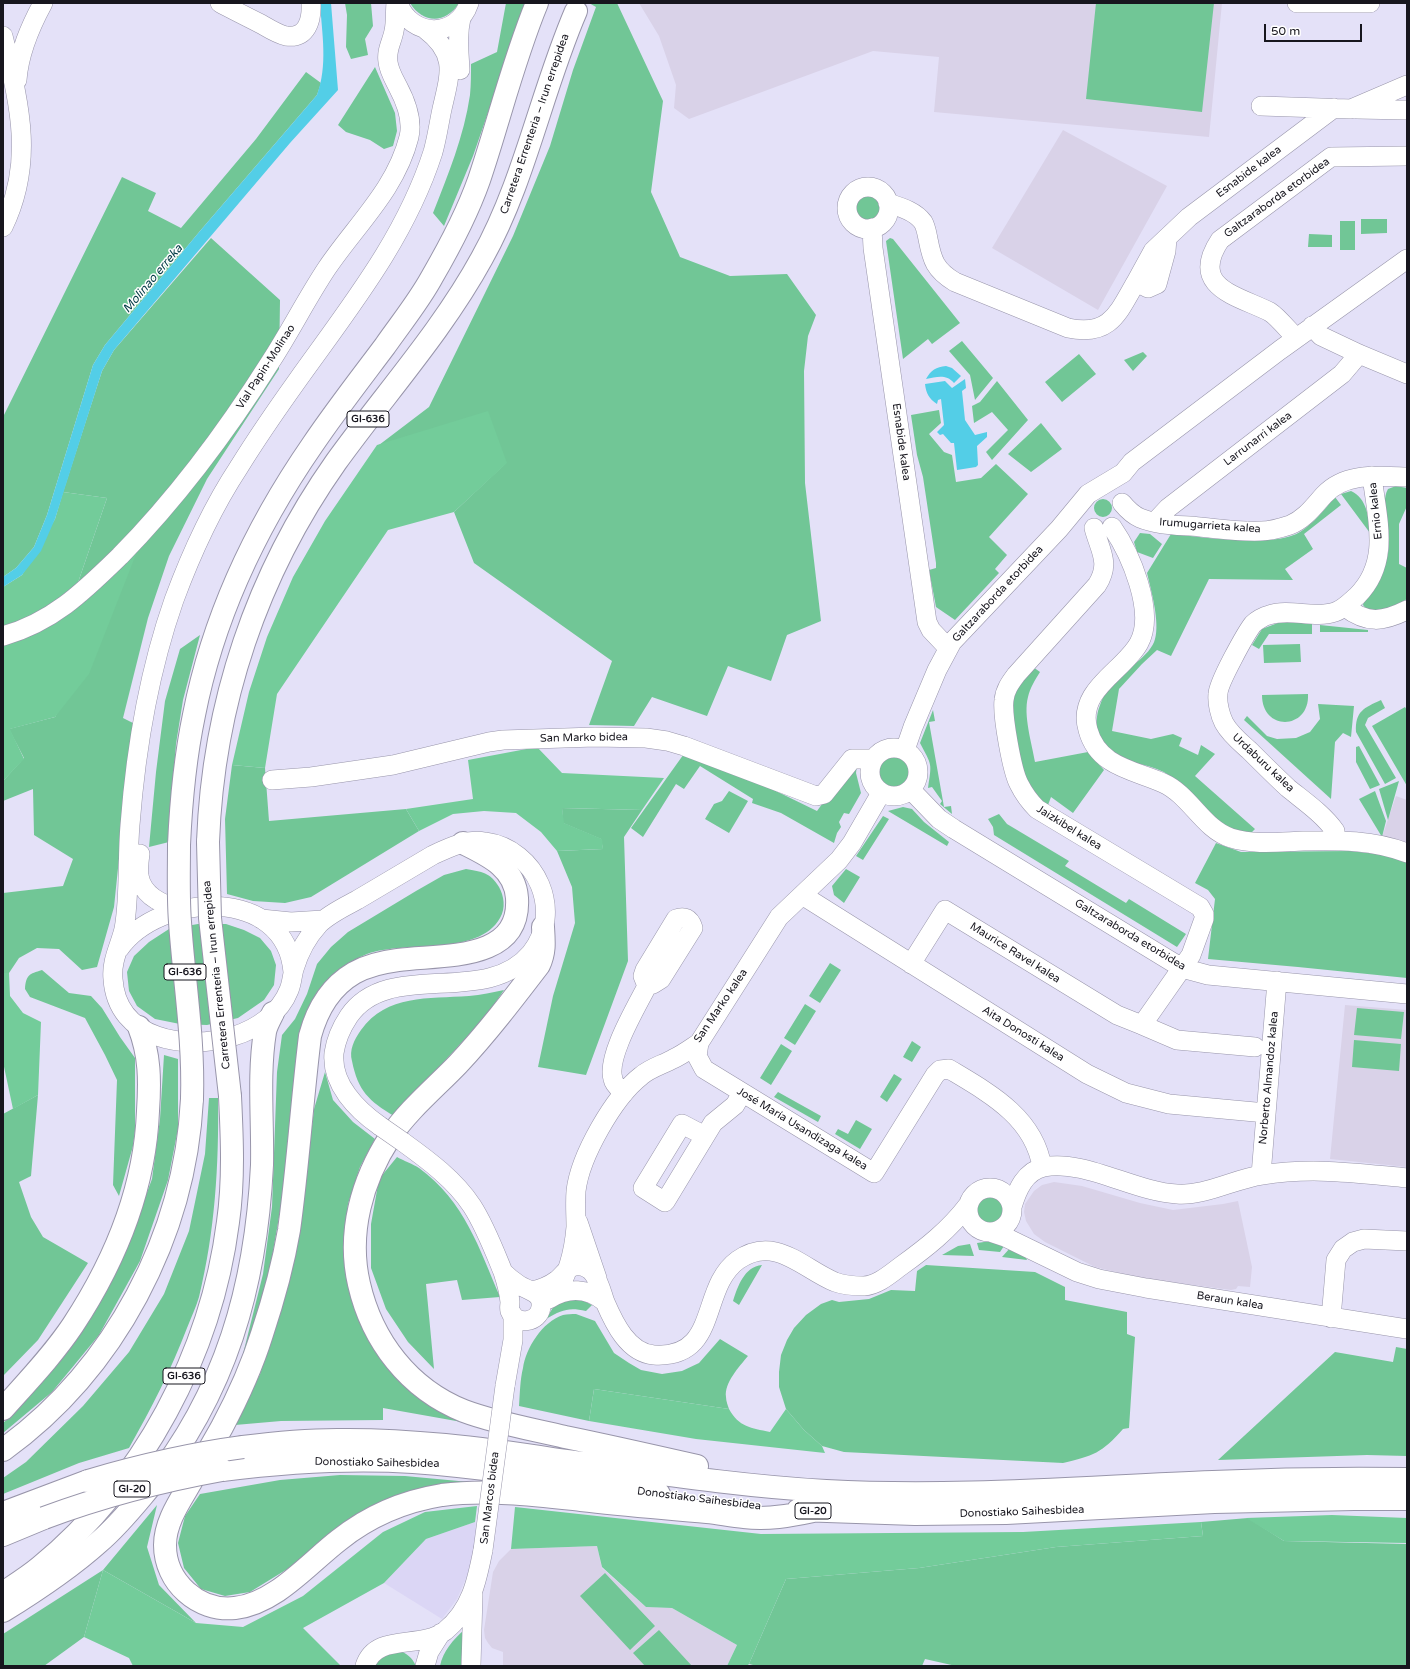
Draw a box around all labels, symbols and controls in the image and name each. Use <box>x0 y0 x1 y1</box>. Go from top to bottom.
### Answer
scale bar <box>1266 16 1364 42</box>
text: 50 m <box>1271 24 1300 38</box>
street label: Carretera Errenteria – Irun errepidea <box>498 32 572 216</box>
street label: Esnabide kalea <box>1214 143 1284 201</box>
street label: Galtzaraborda etorbidea <box>1222 155 1332 241</box>
water label: Molinao erreka <box>120 242 186 316</box>
street label: Vial Papin-Molinao <box>234 322 298 412</box>
street label: Esnabide kalea <box>889 402 913 482</box>
street label: Larrunarri kalea <box>1221 409 1295 469</box>
road number: GI-636 <box>347 411 389 427</box>
street label: Ernio kalea <box>1366 482 1386 540</box>
street label: Irumugarrieta kalea <box>1159 516 1261 536</box>
street label: Galtzaraborda etorbidea <box>950 543 1046 645</box>
street label: San Marko bidea <box>540 731 628 745</box>
street label: Urdaburu kalea <box>1229 731 1297 795</box>
street label: Jaizkibel kalea <box>1034 803 1104 853</box>
street label: Carretera Errenteria – Irun errepidea <box>201 880 233 1070</box>
street label: Galtzaraborda etorbidea <box>1072 897 1188 973</box>
street label: Maurice Ravel kalea <box>967 920 1063 986</box>
road number: GI-636 <box>164 964 206 980</box>
street label: San Marko kalea <box>691 967 751 1045</box>
street label: Aita Donosti kalea <box>979 1003 1067 1065</box>
street label: Norberto Almandoz kalea <box>1257 1011 1281 1145</box>
street label: José María Usandizaga kalea <box>734 1085 870 1173</box>
street label: Beraun kalea <box>1196 1289 1264 1313</box>
road number: GI-636 <box>163 1368 205 1384</box>
street label: San Marcos bidea <box>478 1451 502 1545</box>
street label: Donostiako Saihesbidea <box>314 1455 440 1471</box>
road number: GI-20 <box>114 1481 150 1497</box>
street label: Donostiako Saihesbidea <box>636 1485 762 1513</box>
road number: GI-20 <box>795 1503 831 1519</box>
street label: Donostiako Saihesbidea <box>959 1503 1085 1521</box>

